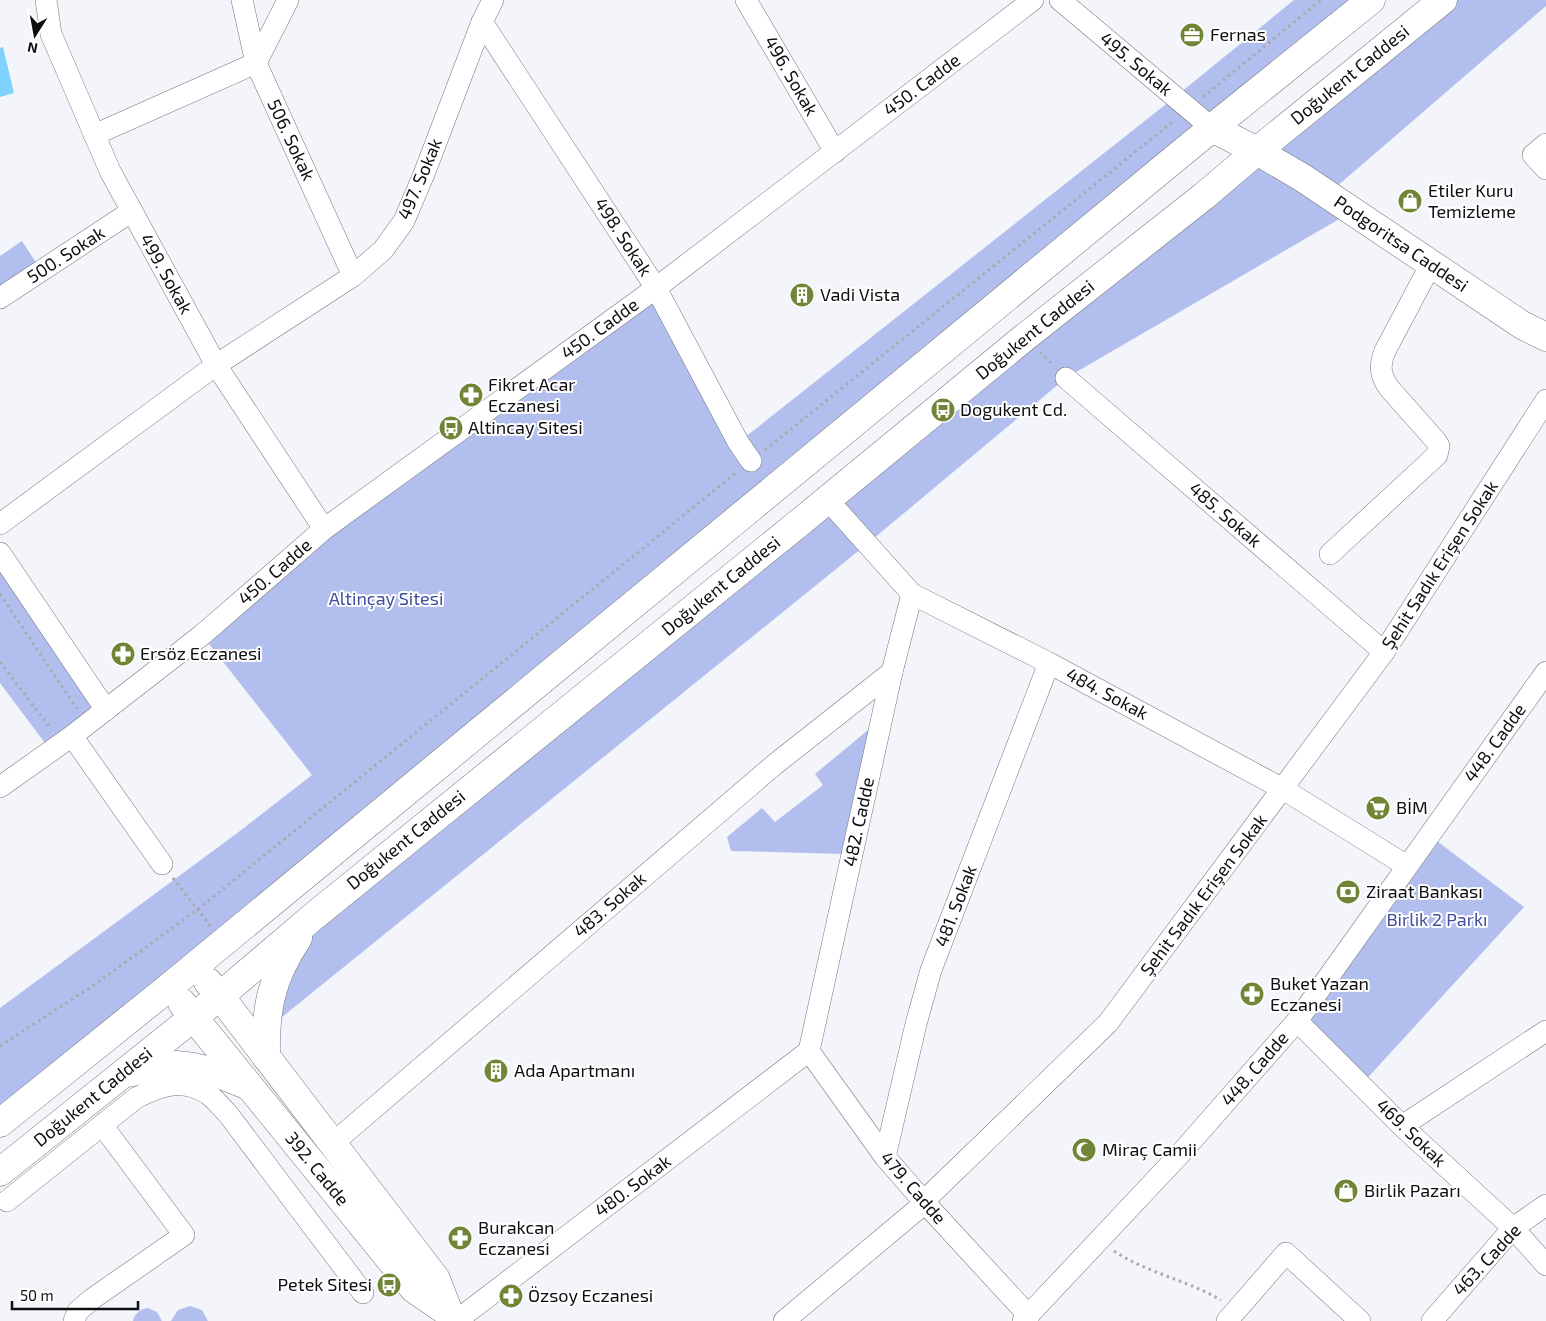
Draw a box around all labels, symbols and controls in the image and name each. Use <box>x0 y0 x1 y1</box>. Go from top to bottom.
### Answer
north arrow <box>10 10 60 60</box>
street label: Doğukent Caddesi <box>1286 20 1413 129</box>
office icon: Fernas <box>1179 22 1205 48</box>
place label: Fernas <box>1210 23 1266 45</box>
street label: 495. Sokak <box>1096 27 1177 100</box>
street label: 496. Sokak <box>760 32 823 119</box>
text: N <box>26 39 39 58</box>
street label: 450. Cadde <box>879 48 964 120</box>
street label: 506. Sokak <box>263 95 320 184</box>
street label: 497. Sokak <box>392 135 446 223</box>
place label: Etiler Kuru Temizleme <box>1428 179 1516 222</box>
shop icon: Etiler Kuru Temizleme <box>1397 188 1423 214</box>
street label: Podgoritsa Caddesi <box>1330 190 1473 296</box>
street label: 498. Sokak <box>590 193 657 280</box>
street label: 500. Sokak <box>23 221 108 287</box>
street label: 499. Sokak <box>136 230 198 317</box>
street label: Doğukent Caddesi <box>971 275 1098 384</box>
building icon: Vadi Vista <box>789 282 815 308</box>
place label: Vadi Vista <box>820 283 900 305</box>
street label: 450. Cadde <box>556 293 642 364</box>
place label: Fikret Acar Eczanesi <box>488 373 576 416</box>
pharmacy icon: Fikret Acar Eczanesi <box>458 382 484 408</box>
bus stop icon: Dogukent Cd. <box>930 397 956 423</box>
place label: Dogukent Cd. <box>960 398 1067 420</box>
bus stop icon: Altincay Sitesi <box>438 415 464 441</box>
place label: Altincay Sitesi <box>468 416 583 438</box>
street label: Şehit Sadık Erişen Sokak <box>1376 476 1503 654</box>
street label: 485. Sokak <box>1185 477 1266 552</box>
street label: Doğukent Caddesi <box>657 531 784 640</box>
street label: 450. Cadde <box>233 533 316 609</box>
park label: Altinçay Sitesi <box>329 587 443 610</box>
pharmacy icon: Ersöz Eczanesi <box>110 641 136 667</box>
place label: Ersöz Eczanesi <box>140 642 262 664</box>
street label: 484. Sokak <box>1063 662 1152 724</box>
street label: 448. Cadde <box>1458 699 1530 786</box>
street label: 482. Cadde <box>838 775 878 868</box>
street label: Doğukent Caddesi <box>342 785 469 894</box>
supermarket icon: BİM <box>1365 795 1391 821</box>
place label: BİM <box>1396 796 1428 818</box>
street label: Şehit Sadık Erişen Sokak <box>1135 809 1272 980</box>
street label: 481. Sokak <box>929 862 981 950</box>
street label: 483. Sokak <box>569 867 650 942</box>
bank icon: Ziraat Bankası <box>1335 879 1361 905</box>
place label: Ziraat Bankası <box>1366 880 1483 902</box>
park label: Birlik 2 Parkı <box>1386 908 1488 930</box>
place label: Buket Yazan Eczanesi <box>1270 972 1369 1015</box>
pharmacy icon: Buket Yazan Eczanesi <box>1239 981 1265 1007</box>
street label: 448. Cadde <box>1216 1027 1293 1110</box>
street label: Doğukent Caddesi <box>29 1042 156 1151</box>
building icon: Ada Apartmanı <box>483 1058 509 1084</box>
place label: Ada Apartmanı <box>514 1059 635 1081</box>
street label: 469. Sokak <box>1372 1094 1451 1171</box>
street label: 392. Cadde <box>281 1127 354 1210</box>
mosque icon: Miraç Camii <box>1071 1137 1097 1163</box>
place label: Miraç Camii <box>1102 1138 1197 1161</box>
street label: 479. Cadde <box>876 1146 951 1228</box>
street label: 480. Sokak <box>590 1149 675 1221</box>
shop icon: Birlik Pazarı <box>1333 1178 1359 1204</box>
place label: Birlik Pazarı <box>1364 1179 1461 1201</box>
place label: Burakcan Eczanesi <box>478 1216 555 1259</box>
street label: 463. Cadde <box>1448 1219 1525 1300</box>
pharmacy icon: Burakcan Eczanesi <box>447 1225 473 1251</box>
bus stop icon: Petek Sitesi <box>376 1272 402 1298</box>
place label: Petek Sitesi <box>278 1273 372 1295</box>
scale bar <box>12 1278 139 1310</box>
pharmacy icon: Özsoy Eczanesi <box>498 1283 524 1309</box>
place label: Özsoy Eczanesi <box>528 1284 653 1306</box>
text: 50 m <box>20 1286 54 1304</box>

